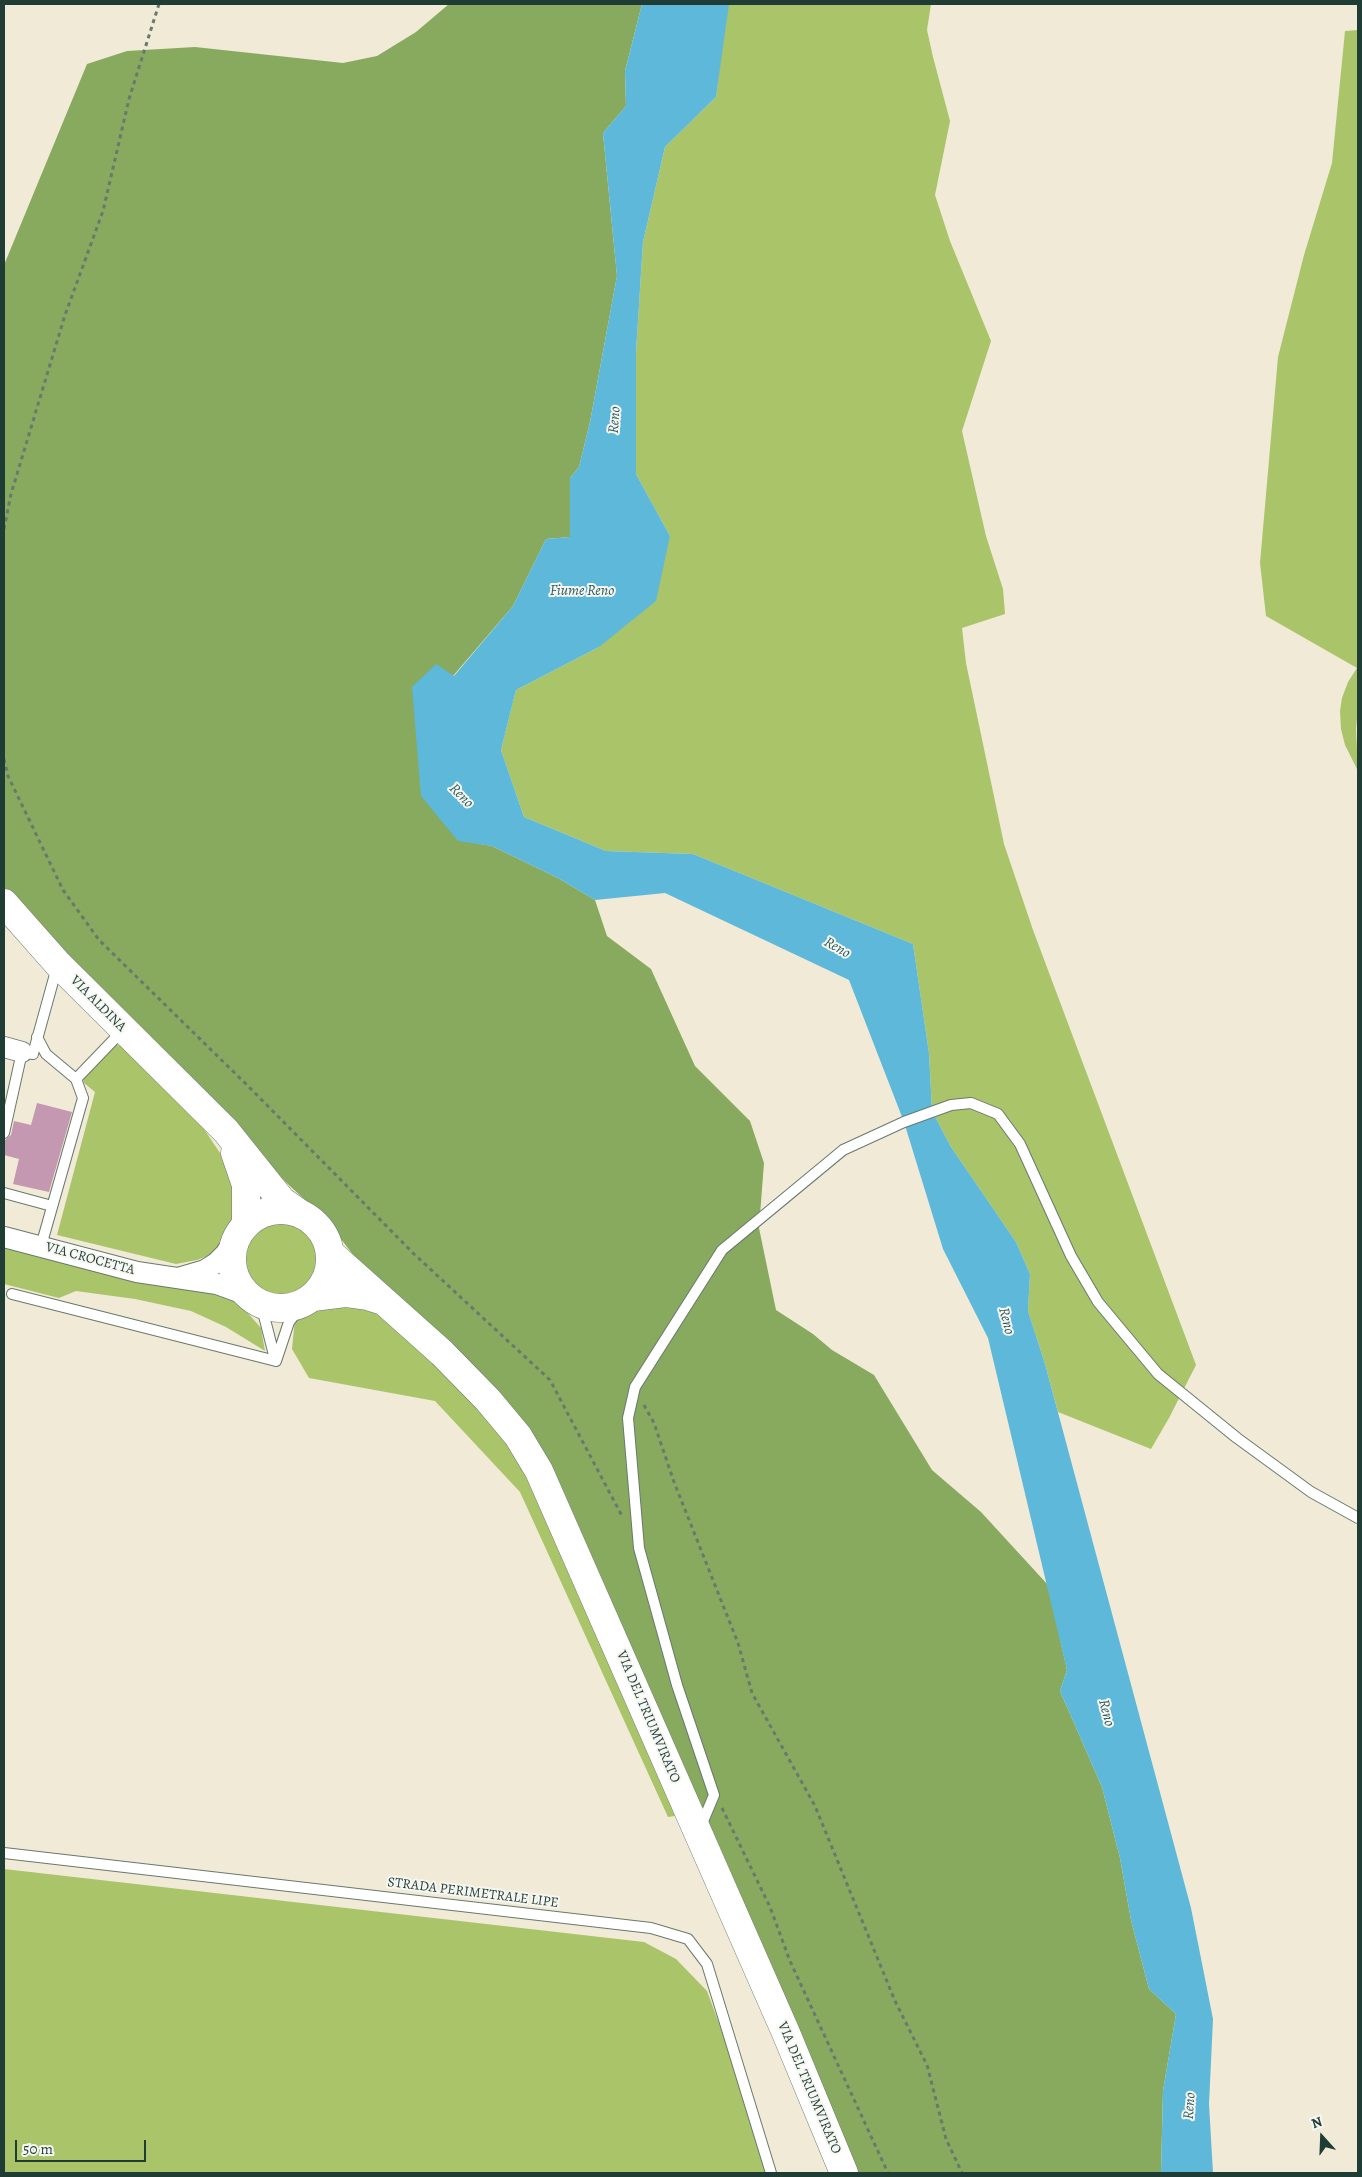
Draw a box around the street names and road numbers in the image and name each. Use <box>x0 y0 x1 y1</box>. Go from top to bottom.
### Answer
street label: VIA ALDINA <box>66 972 130 1036</box>
street label: VIA CROCETTA <box>44 1239 136 1279</box>
street label: VIA DEL TRIUMVIRATO <box>613 1648 683 1786</box>
street label: STRADA PERIMETRALE LIPE <box>386 1874 560 1912</box>
street label: VIA DEL TRIUMVIRATO <box>774 2019 844 2157</box>

